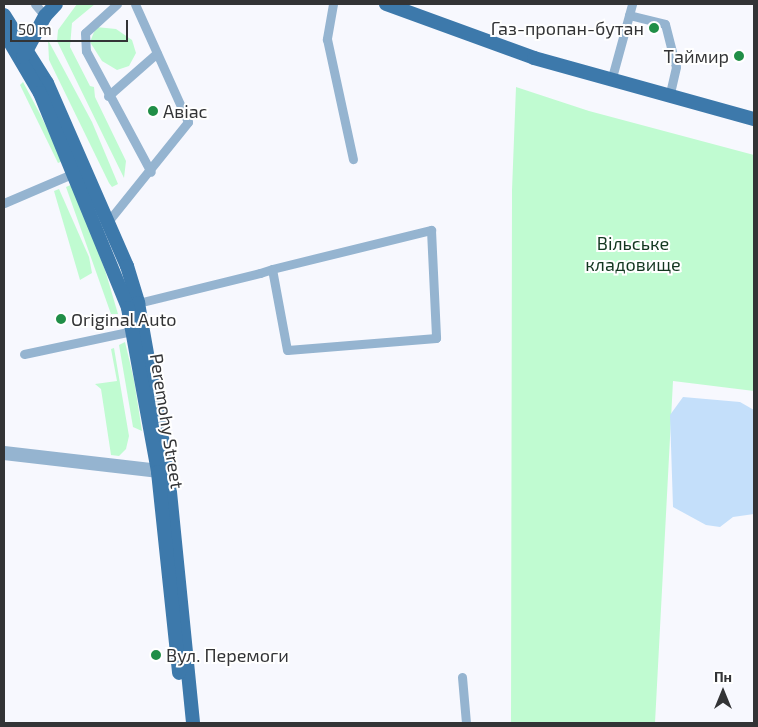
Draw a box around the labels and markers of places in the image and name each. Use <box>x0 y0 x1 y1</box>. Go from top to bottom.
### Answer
place label: Газ-пропан-бутан <box>491 17 644 39</box>
marker: Газ-пропан-бутан <box>648 22 660 34</box>
place label: Таймир <box>664 45 729 67</box>
marker: Таймир <box>733 50 745 62</box>
place label: Авіас <box>163 100 207 122</box>
marker: Авіас <box>147 105 159 117</box>
place label: Original Auto <box>71 308 177 330</box>
marker: Original Auto <box>55 313 67 325</box>
place label: Вул. Перемоги <box>166 644 289 666</box>
marker: Вул. Перемоги <box>150 649 162 661</box>

